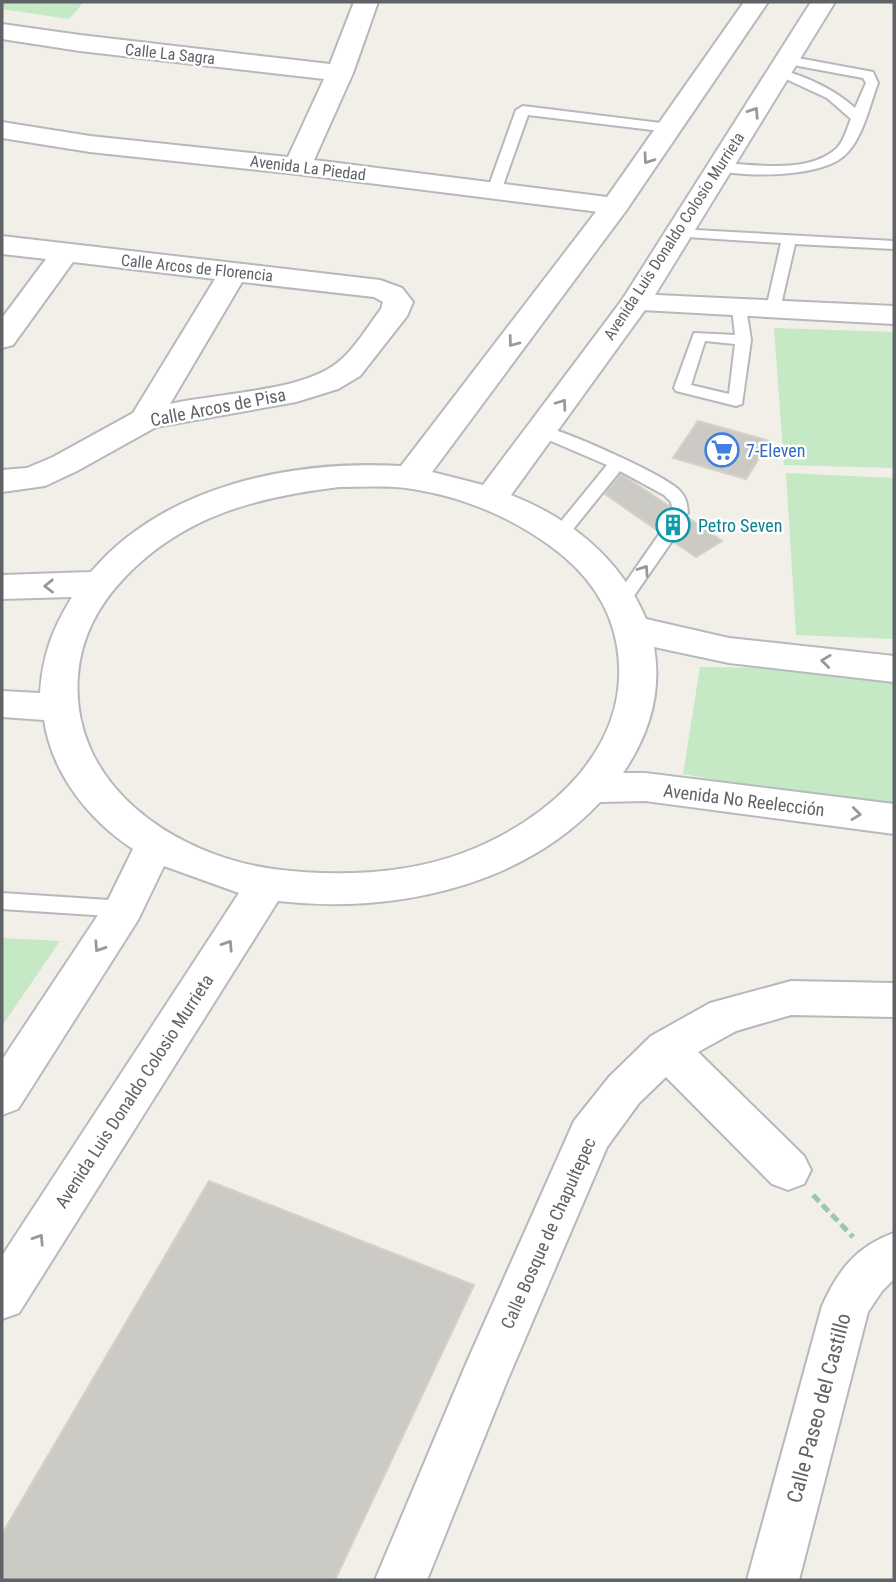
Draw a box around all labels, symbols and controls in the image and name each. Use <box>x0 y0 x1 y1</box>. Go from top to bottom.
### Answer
street label: Calle La Sagra <box>124 40 216 68</box>
one-way arrow <box>745 107 758 120</box>
street label: Avenida Luis Donaldo Colosio Murrieta <box>600 129 748 343</box>
street label: Avenida La Piedad <box>249 151 367 185</box>
one-way arrow <box>643 151 656 164</box>
street label: Calle Arcos de Florencia <box>120 251 274 285</box>
one-way arrow <box>508 334 521 347</box>
street label: Calle Arcos de Pisa <box>149 384 287 430</box>
one-way arrow <box>554 399 566 412</box>
supermarket icon: 7-Eleven <box>703 431 741 469</box>
place label: 7-Eleven <box>746 440 806 461</box>
building icon: Petro Seven <box>654 506 692 544</box>
place label: Petro Seven <box>698 515 783 536</box>
one-way arrow <box>636 564 649 577</box>
one-way arrow <box>44 578 55 593</box>
one-way arrow <box>821 654 832 669</box>
street label: Avenida No Reelección <box>662 780 826 820</box>
one-way arrow <box>850 807 862 822</box>
one-way arrow <box>95 939 108 952</box>
one-way arrow <box>220 940 232 953</box>
street label: Avenida Luis Donaldo Colosio Murrieta <box>50 970 218 1212</box>
street label: Calle Bosque de Chapultepec <box>496 1134 600 1332</box>
one-way arrow <box>30 1234 43 1247</box>
street label: Calle Paseo del Castillo <box>782 1311 856 1505</box>

